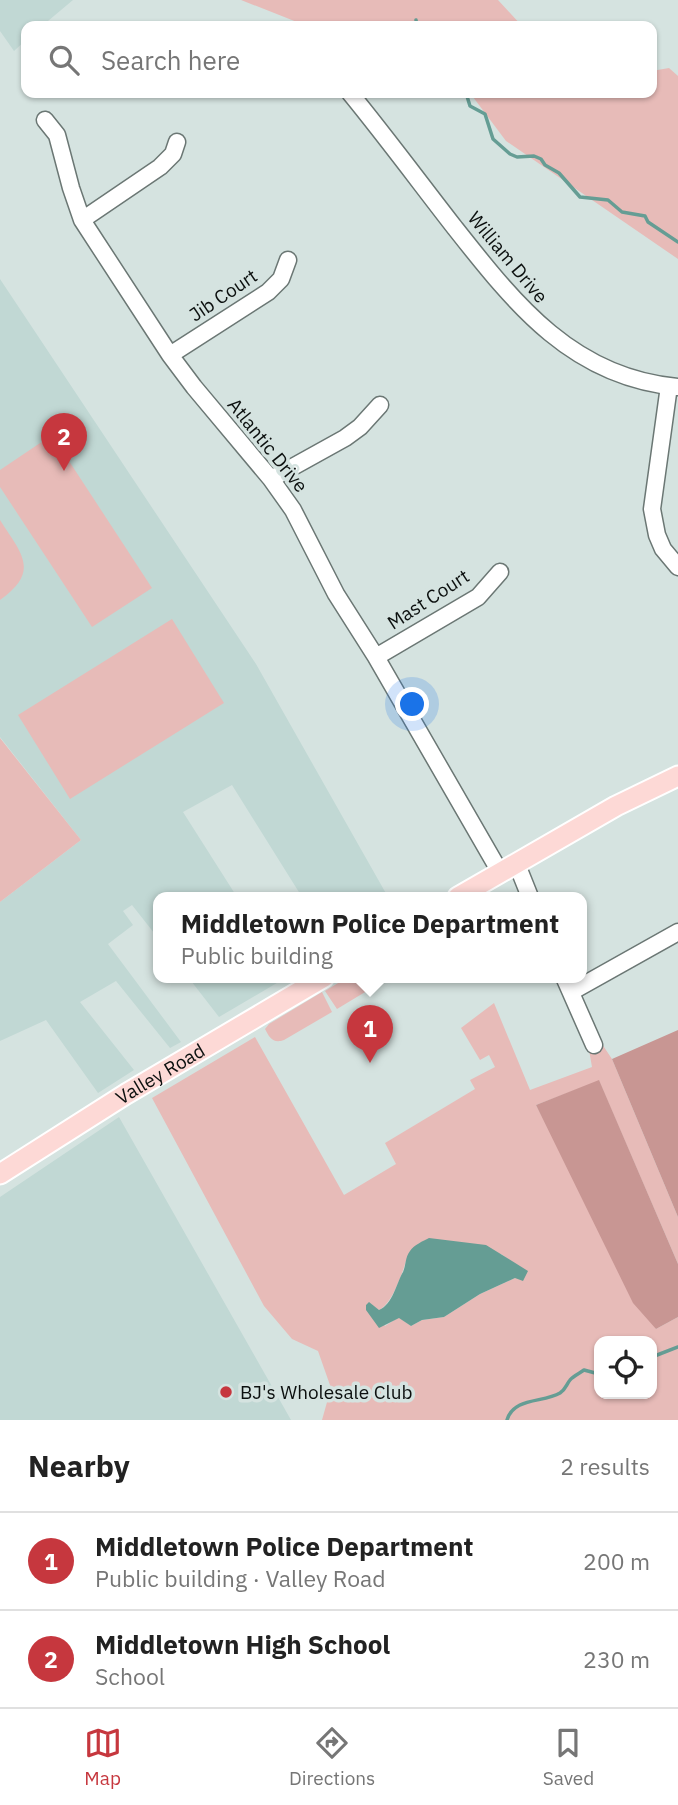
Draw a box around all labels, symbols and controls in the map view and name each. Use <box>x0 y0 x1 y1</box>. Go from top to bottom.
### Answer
search box <box>21 21 657 98</box>
icon: search <box>45 41 83 79</box>
text: Search here <box>101 43 240 77</box>
street label: William Drive <box>463 206 553 308</box>
street label: Jib Court <box>184 264 262 326</box>
street label: Atlantic Drive <box>223 393 313 497</box>
pin: 2 <box>41 413 87 471</box>
street label: Mast Court <box>383 564 473 634</box>
your location <box>395 687 429 721</box>
popup <box>153 892 587 983</box>
text: Middletown Police Department <box>181 906 559 940</box>
text: Public building <box>181 940 333 970</box>
pin: 1 <box>347 1005 393 1063</box>
street label: Valley Road <box>111 1038 209 1109</box>
map controls <box>594 1336 657 1399</box>
button: locate <box>594 1336 657 1399</box>
place label: BJ's Wholesale Club <box>240 1380 412 1404</box>
marker: BJ's Wholesale Club <box>218 1384 234 1400</box>
text: Nearby <box>28 1446 130 1485</box>
text: 2 results <box>560 1451 650 1481</box>
text: Middletown Police Department <box>95 1529 473 1563</box>
text: 1 <box>44 1546 58 1576</box>
text: 200 m <box>583 1546 650 1576</box>
text: Public building · Valley Road <box>95 1563 386 1593</box>
text: Middletown High School <box>95 1627 390 1661</box>
text: 2 <box>44 1644 58 1674</box>
text: 230 m <box>583 1644 650 1674</box>
text: School <box>95 1661 165 1691</box>
tab: Map <box>84 1724 122 1790</box>
tab: Directions <box>289 1724 375 1790</box>
tab: Saved <box>543 1724 594 1790</box>

